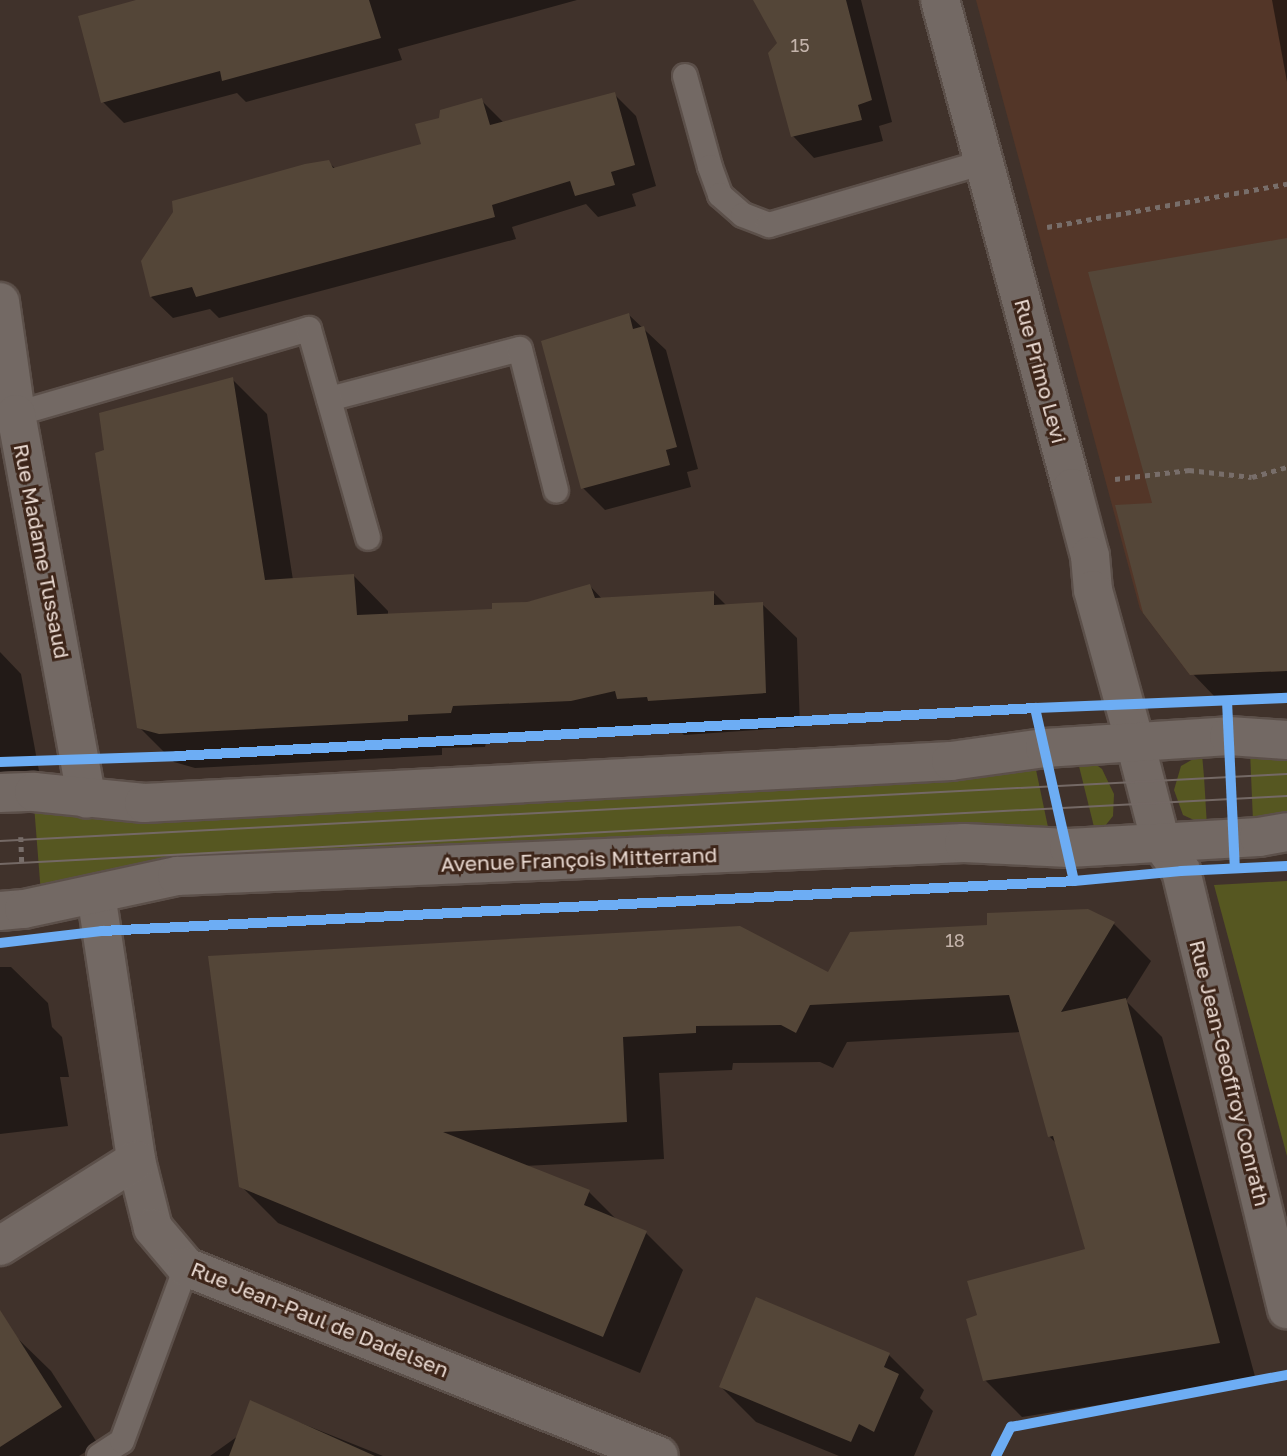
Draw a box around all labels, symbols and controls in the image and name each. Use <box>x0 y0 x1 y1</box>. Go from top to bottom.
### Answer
house number: 15 <box>790 34 810 56</box>
street label: Rue Primo Levi <box>1010 296 1072 446</box>
street label: Rue Madame Tussaud <box>9 441 75 661</box>
street label: Avenue François Mitterrand <box>440 842 718 876</box>
house number: 18 <box>945 929 965 951</box>
street label: Rue Jean-Geoffroy Conrath <box>1185 937 1275 1209</box>
street label: Rue Jean-Paul de Dadelsen <box>188 1256 452 1382</box>

